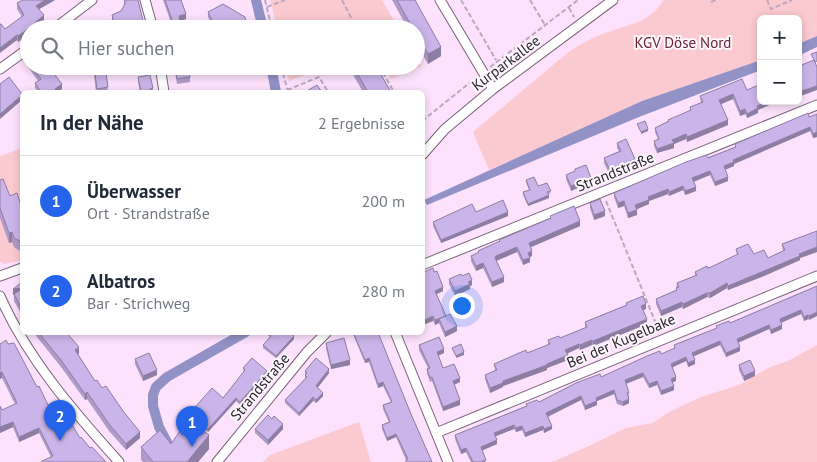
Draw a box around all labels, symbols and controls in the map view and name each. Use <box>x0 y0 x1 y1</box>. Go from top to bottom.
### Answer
map controls <box>757 15 802 105</box>
button: + <box>757 15 802 60</box>
search box <box>20 20 425 75</box>
street label: Kurparkallee <box>468 31 544 95</box>
park label: KGV Döse Nord <box>635 33 731 52</box>
icon: search <box>38 34 66 62</box>
text: Hier suchen <box>78 36 174 60</box>
button: − <box>757 60 802 105</box>
text: In der Nähe <box>40 109 144 136</box>
text: 2 Ergebnisse <box>318 113 405 133</box>
street label: Strandstraße <box>573 147 657 196</box>
text: Überwasser <box>87 179 181 203</box>
text: 1 <box>51 191 61 211</box>
text: 200 m <box>362 191 405 211</box>
text: Ort · Strandstraße <box>87 203 210 223</box>
text: Albatros <box>87 269 155 293</box>
text: 2 <box>51 281 61 301</box>
text: 280 m <box>362 281 405 301</box>
text: Bar · Strichweg <box>87 293 190 313</box>
your location <box>449 293 475 319</box>
street label: Bei der Kugelbake <box>564 309 678 372</box>
street label: Strandstraße <box>226 349 293 424</box>
pin: 2 <box>44 400 76 441</box>
pin: 1 <box>176 406 208 447</box>

